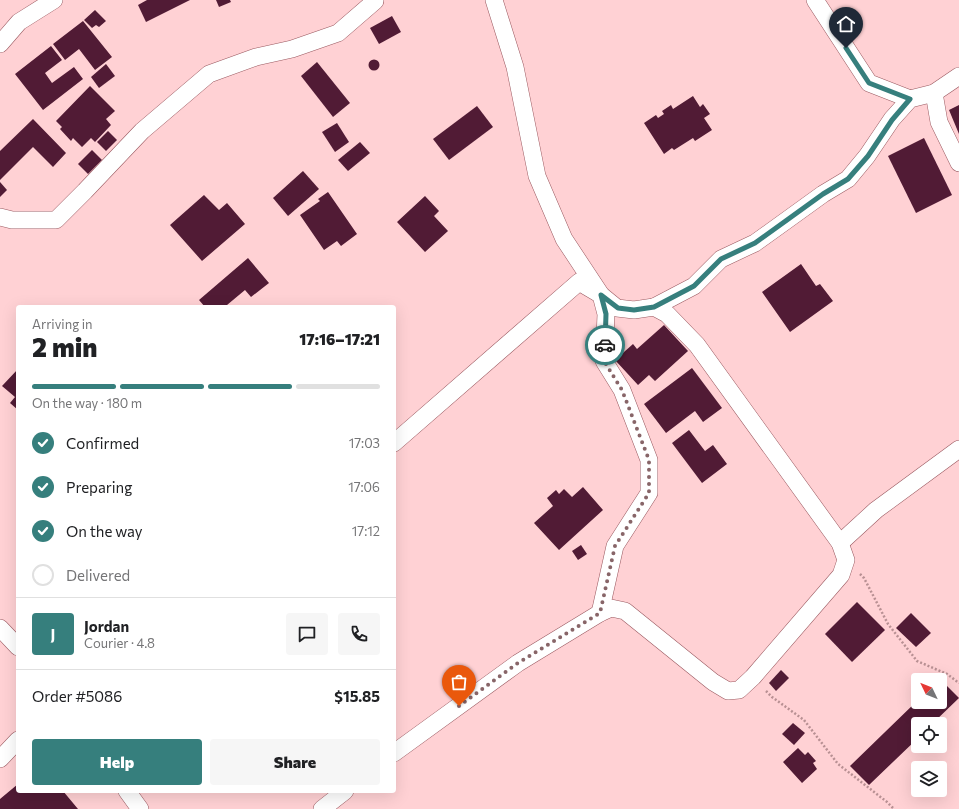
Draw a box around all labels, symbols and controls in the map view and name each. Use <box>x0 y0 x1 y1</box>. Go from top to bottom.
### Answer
pin <box>829 7.0 863 48</box>
icon: home <box>835 13 857 35</box>
text: Arriving in <box>32 316 92 332</box>
courier <box>585 325 625 365</box>
text: 17:16–17:21 <box>299 330 380 348</box>
text: 2 min <box>32 331 97 362</box>
icon: car <box>594 334 616 356</box>
text: On the way · 180 m <box>32 395 142 411</box>
icon: check <box>32 432 54 454</box>
text: Confirmed <box>66 434 139 452</box>
text: 17:03 <box>349 435 380 451</box>
icon: check <box>32 476 54 498</box>
text: Preparing <box>66 478 132 496</box>
text: 17:06 <box>348 479 380 495</box>
icon: check <box>32 520 54 542</box>
text: On the way <box>66 522 143 540</box>
text: 17:12 <box>352 523 380 539</box>
text: Delivered <box>66 566 130 584</box>
button: chat <box>286 613 328 655</box>
button: phone <box>338 613 380 655</box>
text: Jordan <box>84 617 129 635</box>
text: J <box>51 625 55 643</box>
text: Courier · 4.8 <box>84 635 155 651</box>
pin <box>442 665 476 706</box>
icon: bag <box>448 671 470 693</box>
north arrow <box>911 673 947 709</box>
map controls <box>911 673 947 797</box>
text: Order #5086 <box>32 687 122 705</box>
text: $15.85 <box>334 687 380 705</box>
button: locate <box>911 717 947 753</box>
button: Help <box>32 739 202 785</box>
button: Share <box>210 739 380 785</box>
button: layers <box>911 761 947 797</box>

